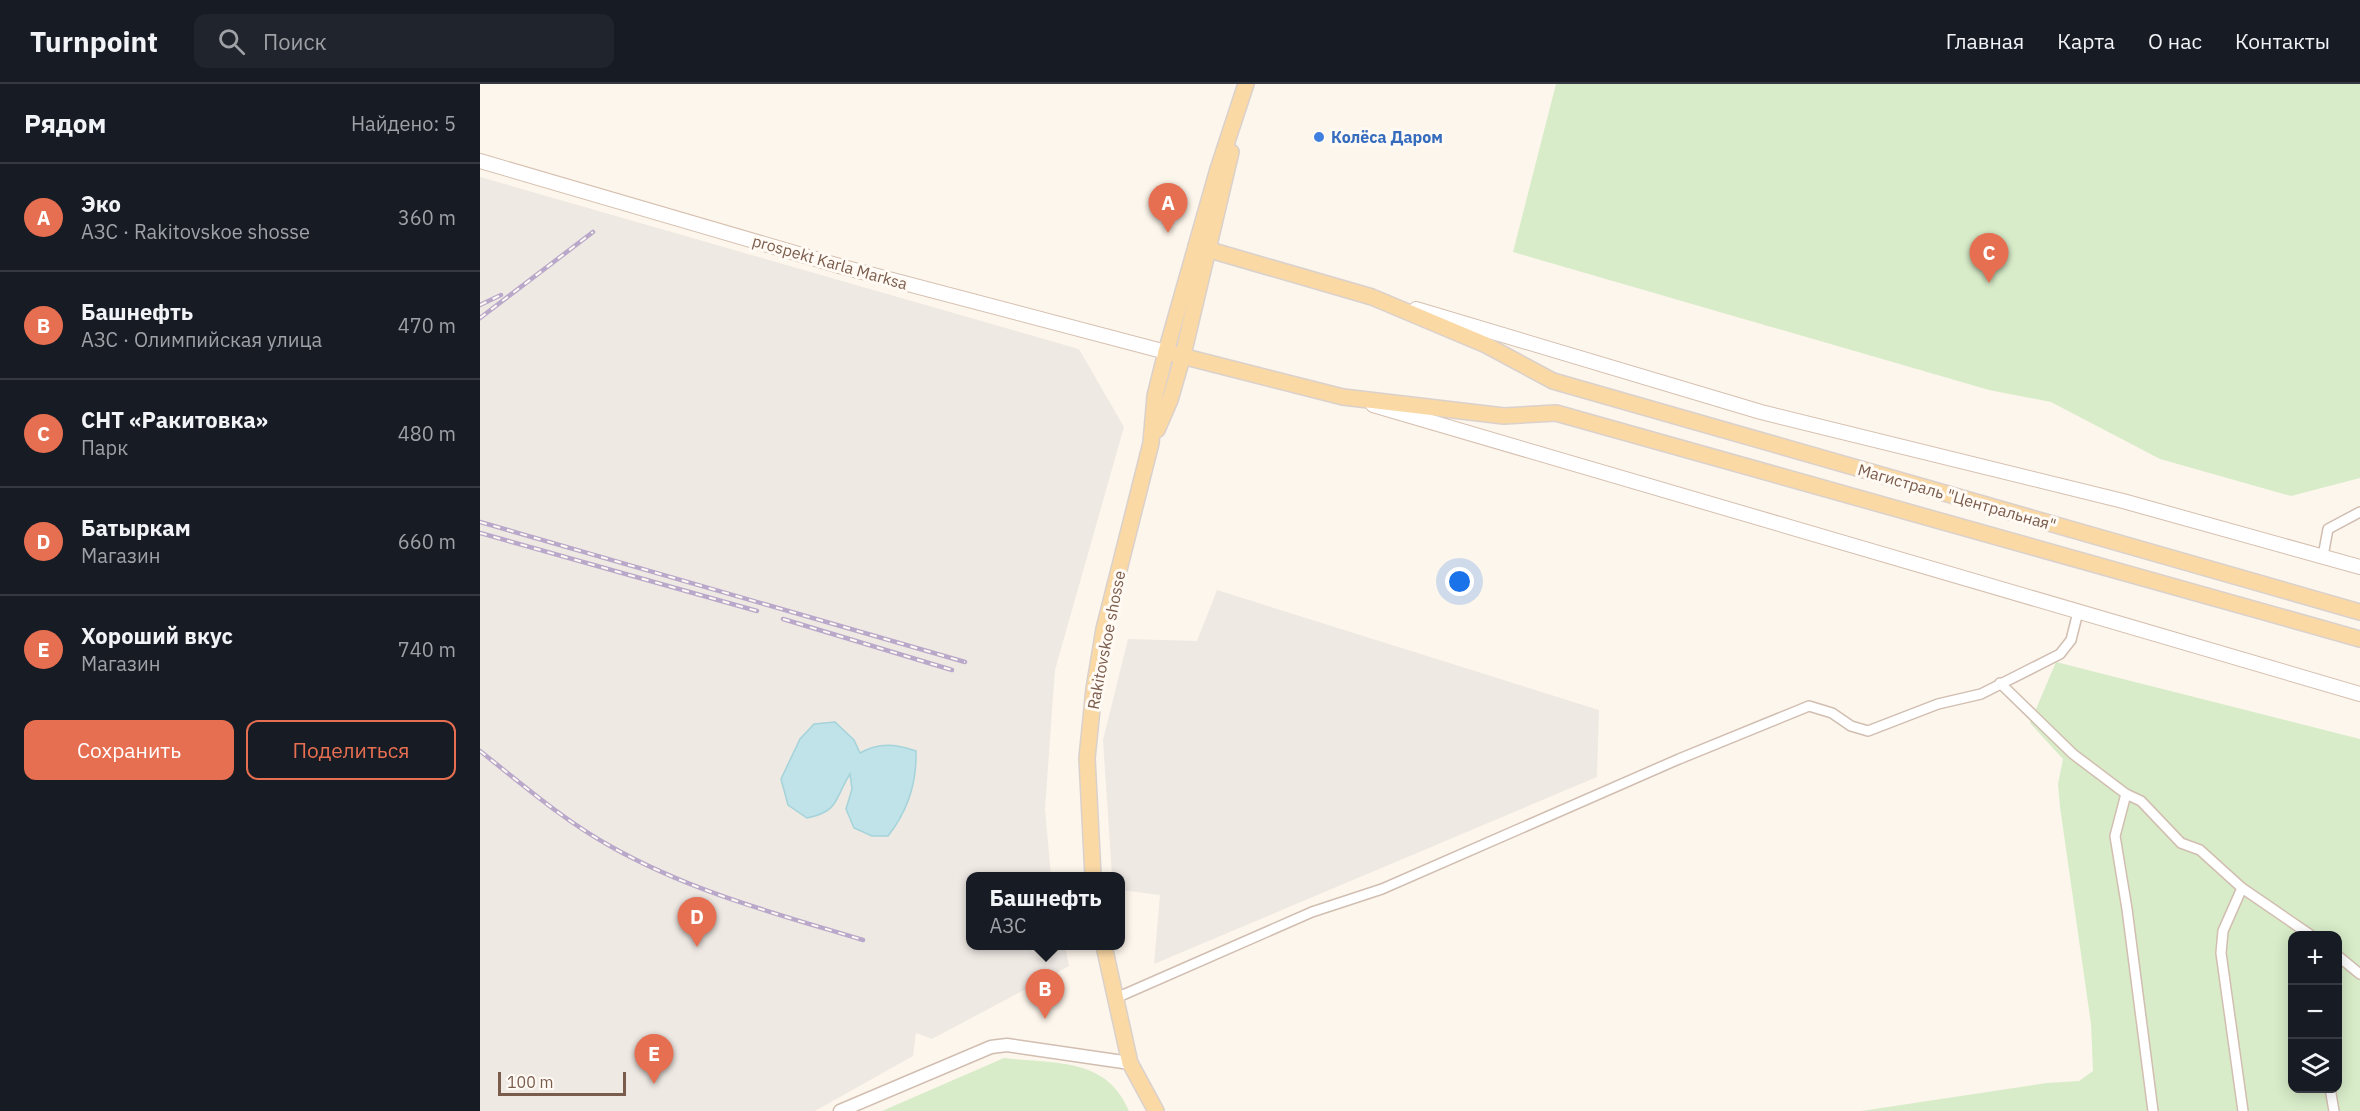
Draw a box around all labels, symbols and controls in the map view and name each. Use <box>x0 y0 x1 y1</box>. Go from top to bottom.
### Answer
search box <box>194 14 614 68</box>
text: Turnpoint <box>30 23 158 60</box>
icon: search <box>215 25 248 58</box>
text: Поиск <box>263 27 327 56</box>
text: Главная <box>1946 27 2024 55</box>
text: Карта <box>2057 27 2115 55</box>
text: О нас <box>2148 27 2202 55</box>
text: Контакты <box>2235 27 2330 55</box>
text: Рядом <box>24 106 106 140</box>
text: Найдено: 5 <box>351 110 456 137</box>
place label: Колёса Даром <box>1331 127 1443 147</box>
marker: Колёса Даром <box>1312 130 1326 144</box>
pin: A <box>1148 184 1188 233</box>
text: Эко <box>81 189 121 218</box>
text: A <box>37 204 50 231</box>
text: 360 m <box>398 204 456 231</box>
text: АЗС · Rakitovskoe shosse <box>81 218 310 245</box>
street label: prospekt Karla Marksa <box>750 230 910 294</box>
pin: C <box>1970 234 2008 283</box>
text: Башнефть <box>81 297 193 326</box>
text: B <box>37 312 50 339</box>
text: 470 m <box>398 312 456 339</box>
text: АЗС · Олимпийская улица <box>81 326 322 353</box>
text: СНТ «Ракитовка» <box>81 405 268 434</box>
text: C <box>37 420 50 447</box>
text: 480 m <box>398 420 456 447</box>
text: Парк <box>81 434 128 461</box>
street label: Магистраль "Центральная" <box>1856 459 2058 535</box>
text: Батыркам <box>81 513 191 542</box>
text: D <box>37 528 50 555</box>
text: 660 m <box>398 528 456 555</box>
text: Магазин <box>81 542 161 569</box>
your location <box>1445 567 1474 596</box>
street label: Rakitovskoe shosse <box>1083 569 1129 711</box>
text: Хороший вкус <box>81 621 233 650</box>
text: E <box>37 636 50 663</box>
text: 740 m <box>398 636 456 663</box>
text: Магазин <box>81 650 161 677</box>
button: Сохранить <box>24 720 234 780</box>
button: Поделиться <box>246 720 456 780</box>
popup <box>966 872 1125 950</box>
text: Башнефть <box>989 883 1102 912</box>
pin: D <box>678 898 716 947</box>
text: АЗС <box>989 912 1026 939</box>
map controls <box>2288 931 2342 1093</box>
button: + <box>2288 931 2342 985</box>
pin: B <box>1026 970 1064 1019</box>
button: − <box>2288 985 2342 1039</box>
pin: E <box>634 1034 674 1084</box>
button: layers <box>2288 1039 2342 1093</box>
scale bar <box>498 1069 626 1096</box>
text: 100 m <box>507 1072 554 1092</box>

